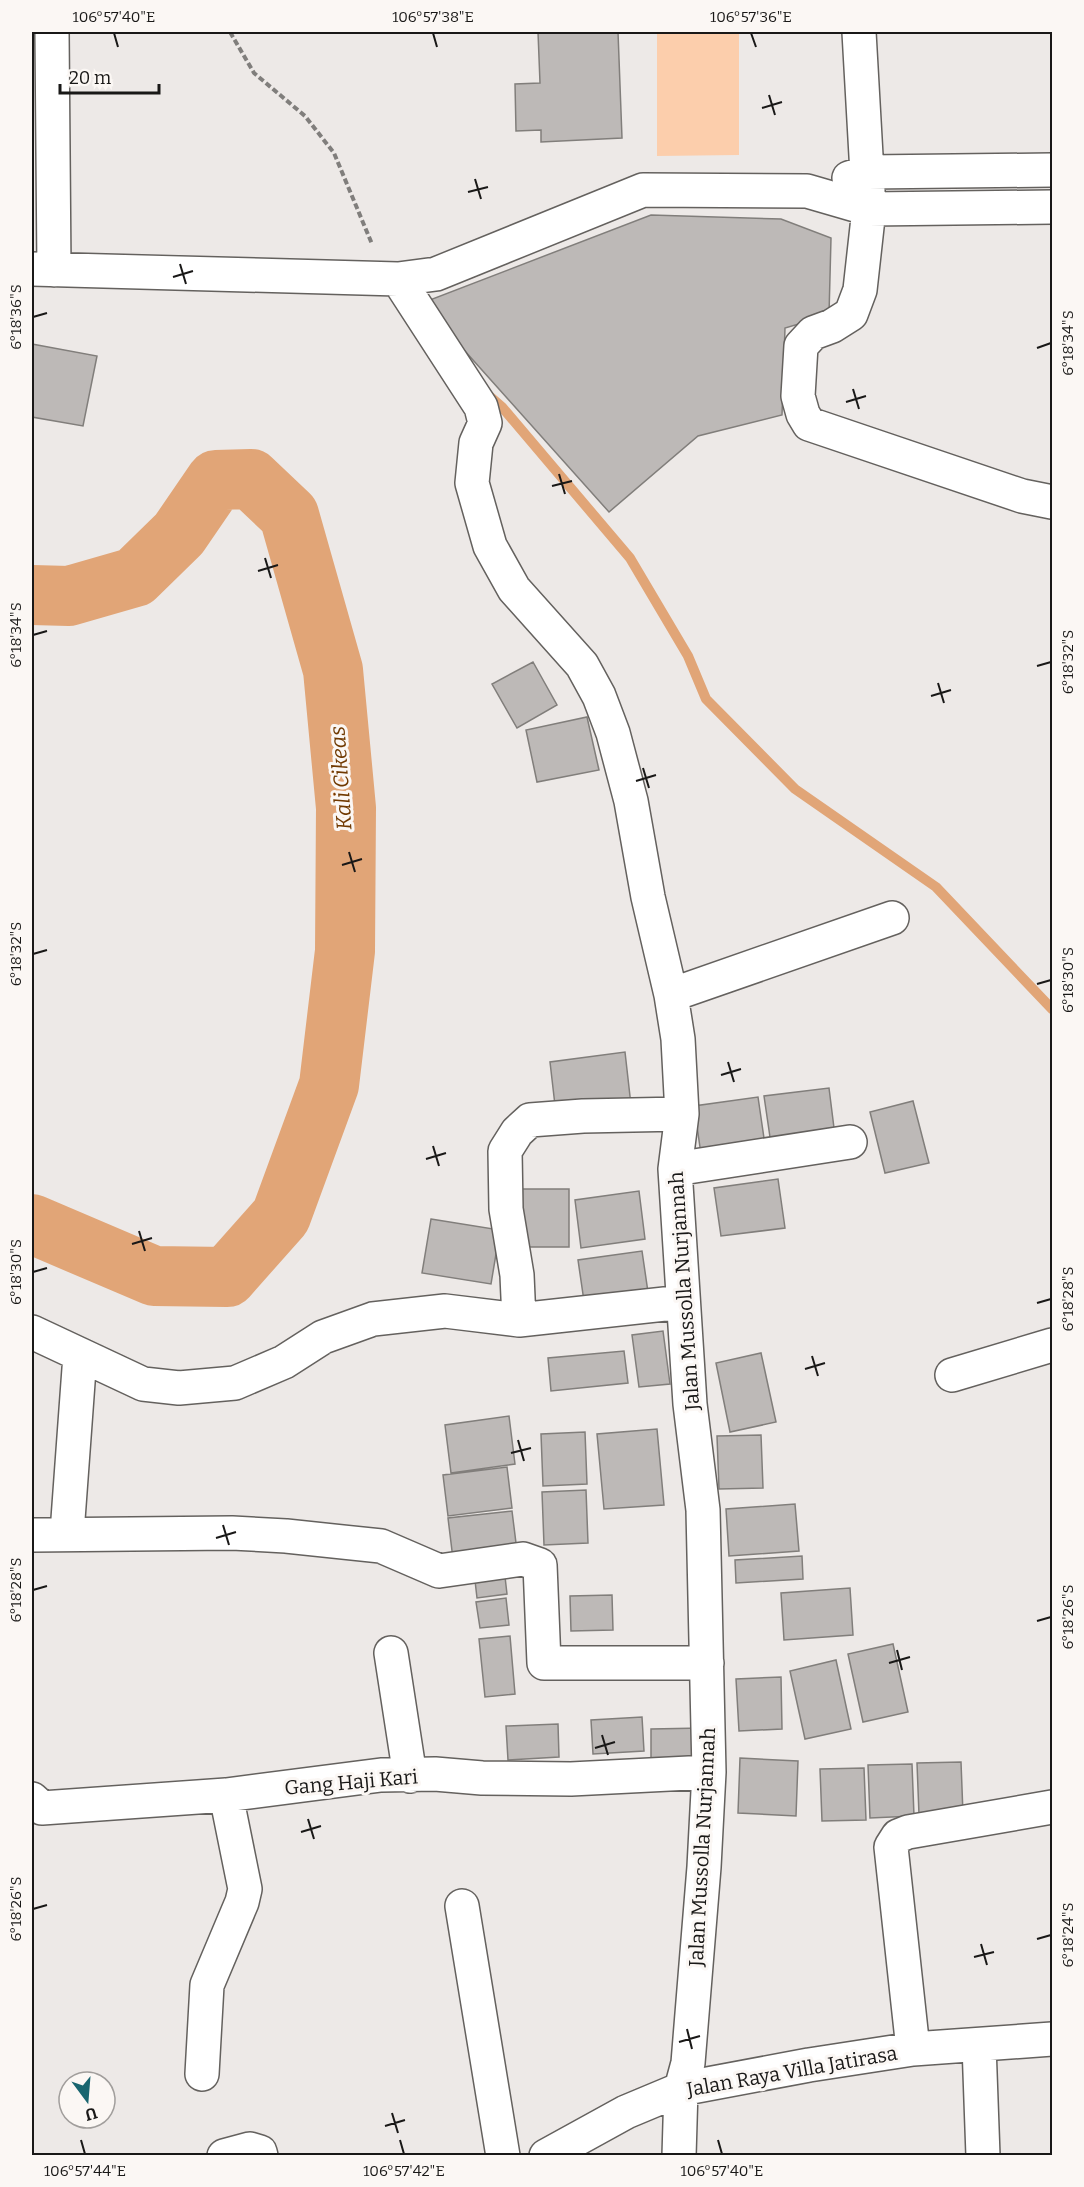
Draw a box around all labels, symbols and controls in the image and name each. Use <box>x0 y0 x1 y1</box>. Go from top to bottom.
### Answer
text: 106°57'40"E <box>73 8 155 26</box>
text: 106°57'38"E <box>392 8 474 26</box>
text: 106°57'36"E <box>710 8 792 26</box>
scale bar <box>60 57 159 95</box>
text: 20 m <box>69 67 111 89</box>
text: 6°18'36"S <box>7 284 25 350</box>
text: 6°18'34"S <box>1059 310 1077 376</box>
text: 6°18'34"S <box>7 602 25 668</box>
text: 6°18'32"S <box>1059 630 1077 694</box>
water label: Kali Cikeas <box>324 725 358 831</box>
text: 6°18'32"S <box>7 922 25 986</box>
text: 6°18'30"S <box>1059 947 1077 1013</box>
street label: Jalan Mussolla Nurjannah <box>664 1170 705 1412</box>
text: 6°18'30"S <box>7 1239 25 1305</box>
text: 6°18'28"S <box>1059 1267 1077 1331</box>
text: 6°18'28"S <box>7 1558 25 1622</box>
text: 6°18'26"S <box>1059 1585 1077 1649</box>
street label: Jalan Mussolla Nurjannah <box>684 1726 721 1968</box>
street label: Gang Haji Kari <box>283 1764 419 1801</box>
text: 6°18'26"S <box>7 1877 25 1941</box>
text: 6°18'24"S <box>1059 1903 1077 1967</box>
street label: Jalan Raya Villa Jatirasa <box>684 2041 899 2102</box>
north arrow <box>57 2070 117 2130</box>
text: U <box>83 2103 99 2125</box>
text: 106°57'44"E <box>44 2162 126 2180</box>
text: 106°57'42"E <box>363 2162 445 2180</box>
text: 106°57'40"E <box>681 2162 763 2180</box>

